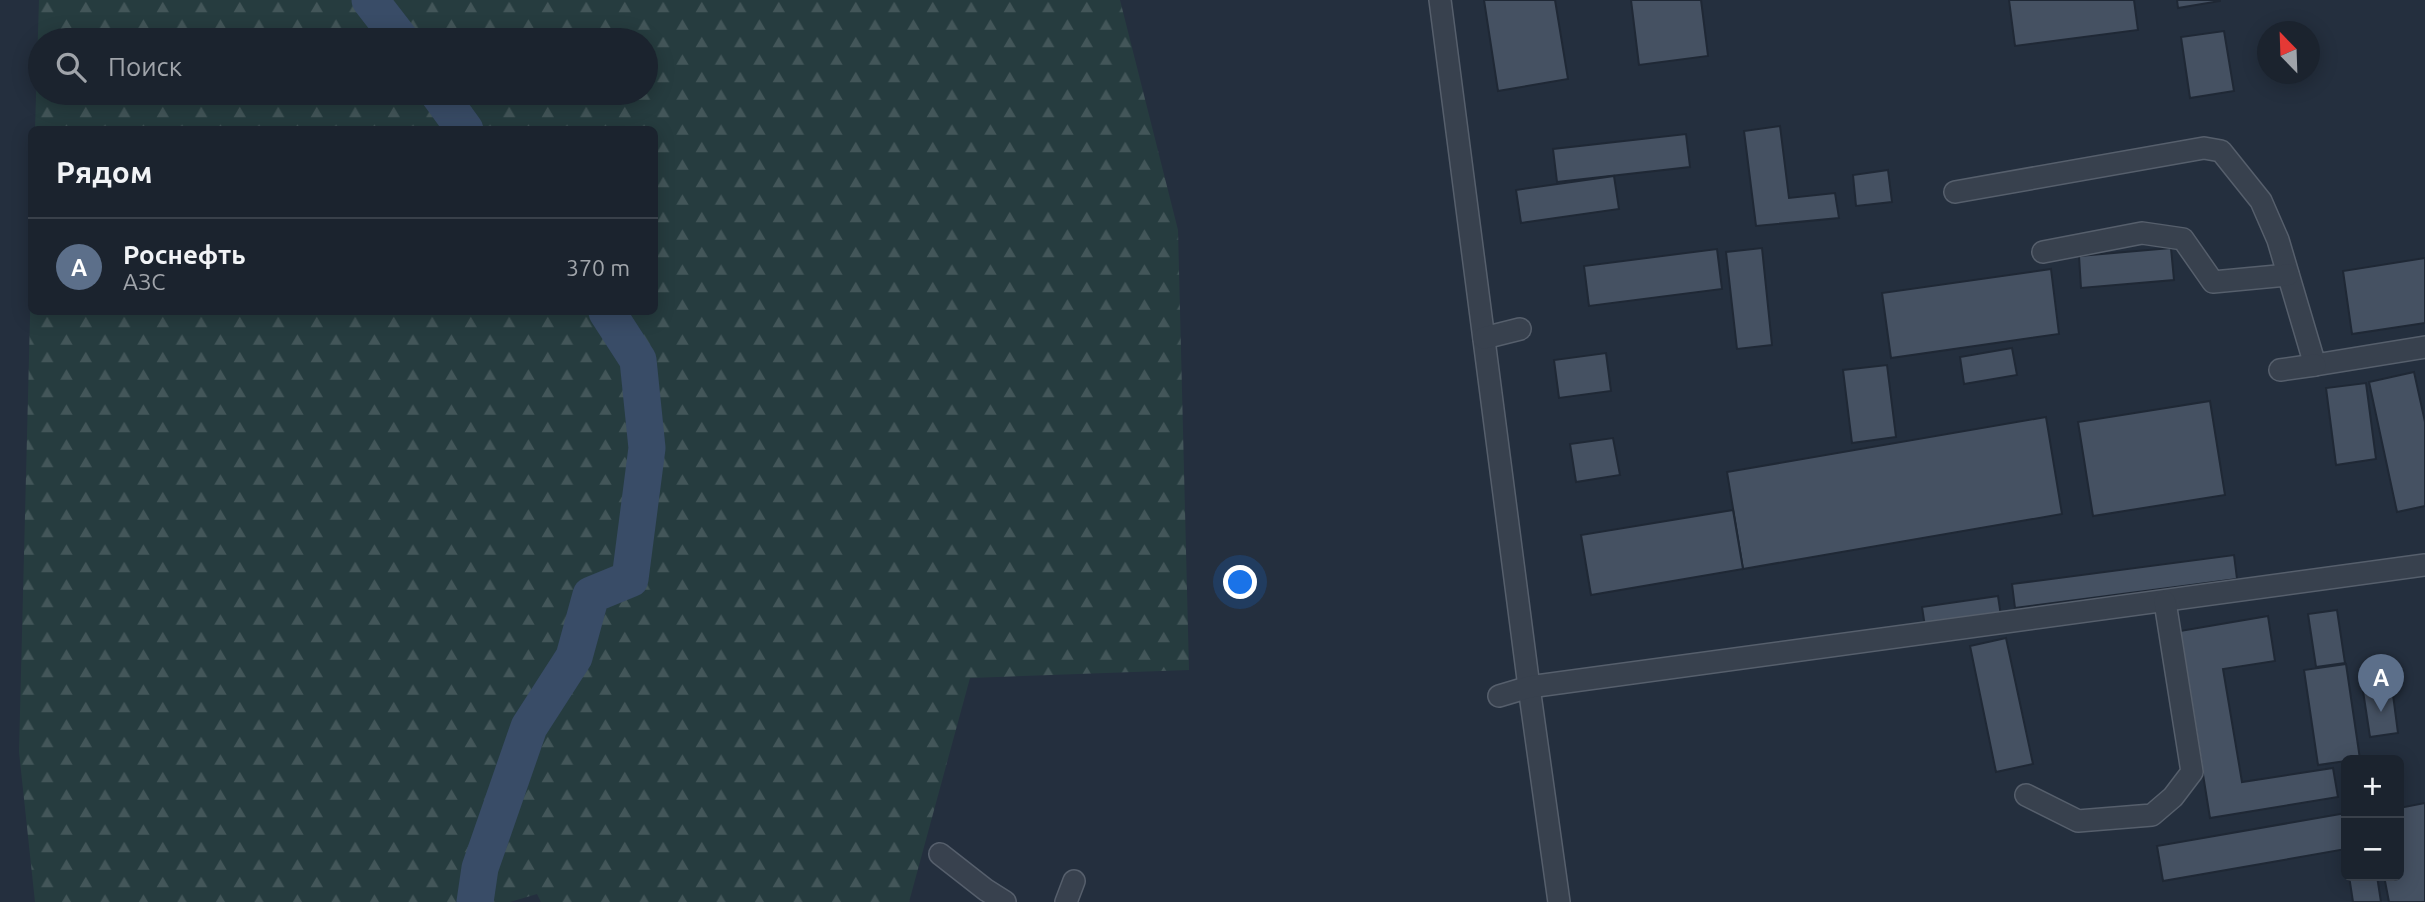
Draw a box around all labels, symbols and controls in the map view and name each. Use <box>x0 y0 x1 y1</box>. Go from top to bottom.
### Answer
north arrow <box>2257 21 2320 84</box>
search box <box>28 28 658 105</box>
icon: search <box>52 48 90 86</box>
text: Поиск <box>108 52 182 81</box>
text: Рядом <box>56 155 152 189</box>
text: Роснефть <box>123 240 246 269</box>
text: A <box>71 255 87 280</box>
text: 370 m <box>566 255 630 280</box>
text: АЗС <box>123 269 165 294</box>
your location <box>1223 565 1257 599</box>
pin: A <box>2358 654 2404 712</box>
map controls <box>2341 755 2404 881</box>
button: + <box>2341 755 2404 818</box>
button: − <box>2341 818 2404 881</box>

